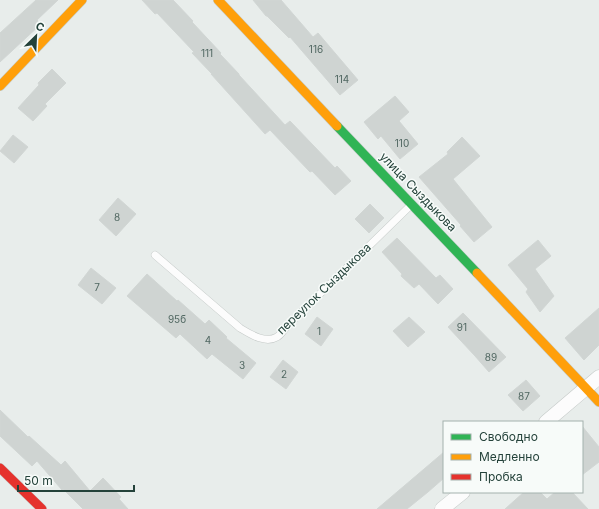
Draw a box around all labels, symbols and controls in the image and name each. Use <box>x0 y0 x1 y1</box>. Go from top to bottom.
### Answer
north arrow <box>16 16 56 56</box>
text: С <box>34 19 47 35</box>
house number: 116 <box>309 43 323 55</box>
house number: 111 <box>201 47 213 59</box>
house number: 114 <box>335 73 349 85</box>
house number: 110 <box>395 137 409 149</box>
street label: улица Сыздыкова <box>377 149 460 234</box>
house number: 8 <box>114 211 120 223</box>
street label: переулок Сыздыкова <box>273 240 374 338</box>
house number: 7 <box>94 281 100 293</box>
house number: 95б <box>168 313 186 325</box>
house number: 91 <box>457 321 467 333</box>
house number: 1 <box>317 325 321 337</box>
house number: 4 <box>205 334 211 346</box>
house number: 89 <box>485 351 497 363</box>
house number: 3 <box>239 359 245 371</box>
house number: 2 <box>281 368 287 380</box>
house number: 87 <box>518 390 530 402</box>
legend <box>443 421 583 493</box>
text: Свободно <box>479 429 538 444</box>
text: Медленно <box>479 449 540 464</box>
scale bar <box>18 467 134 493</box>
text: Пробка <box>479 469 523 484</box>
text: 50 m <box>24 473 53 488</box>

